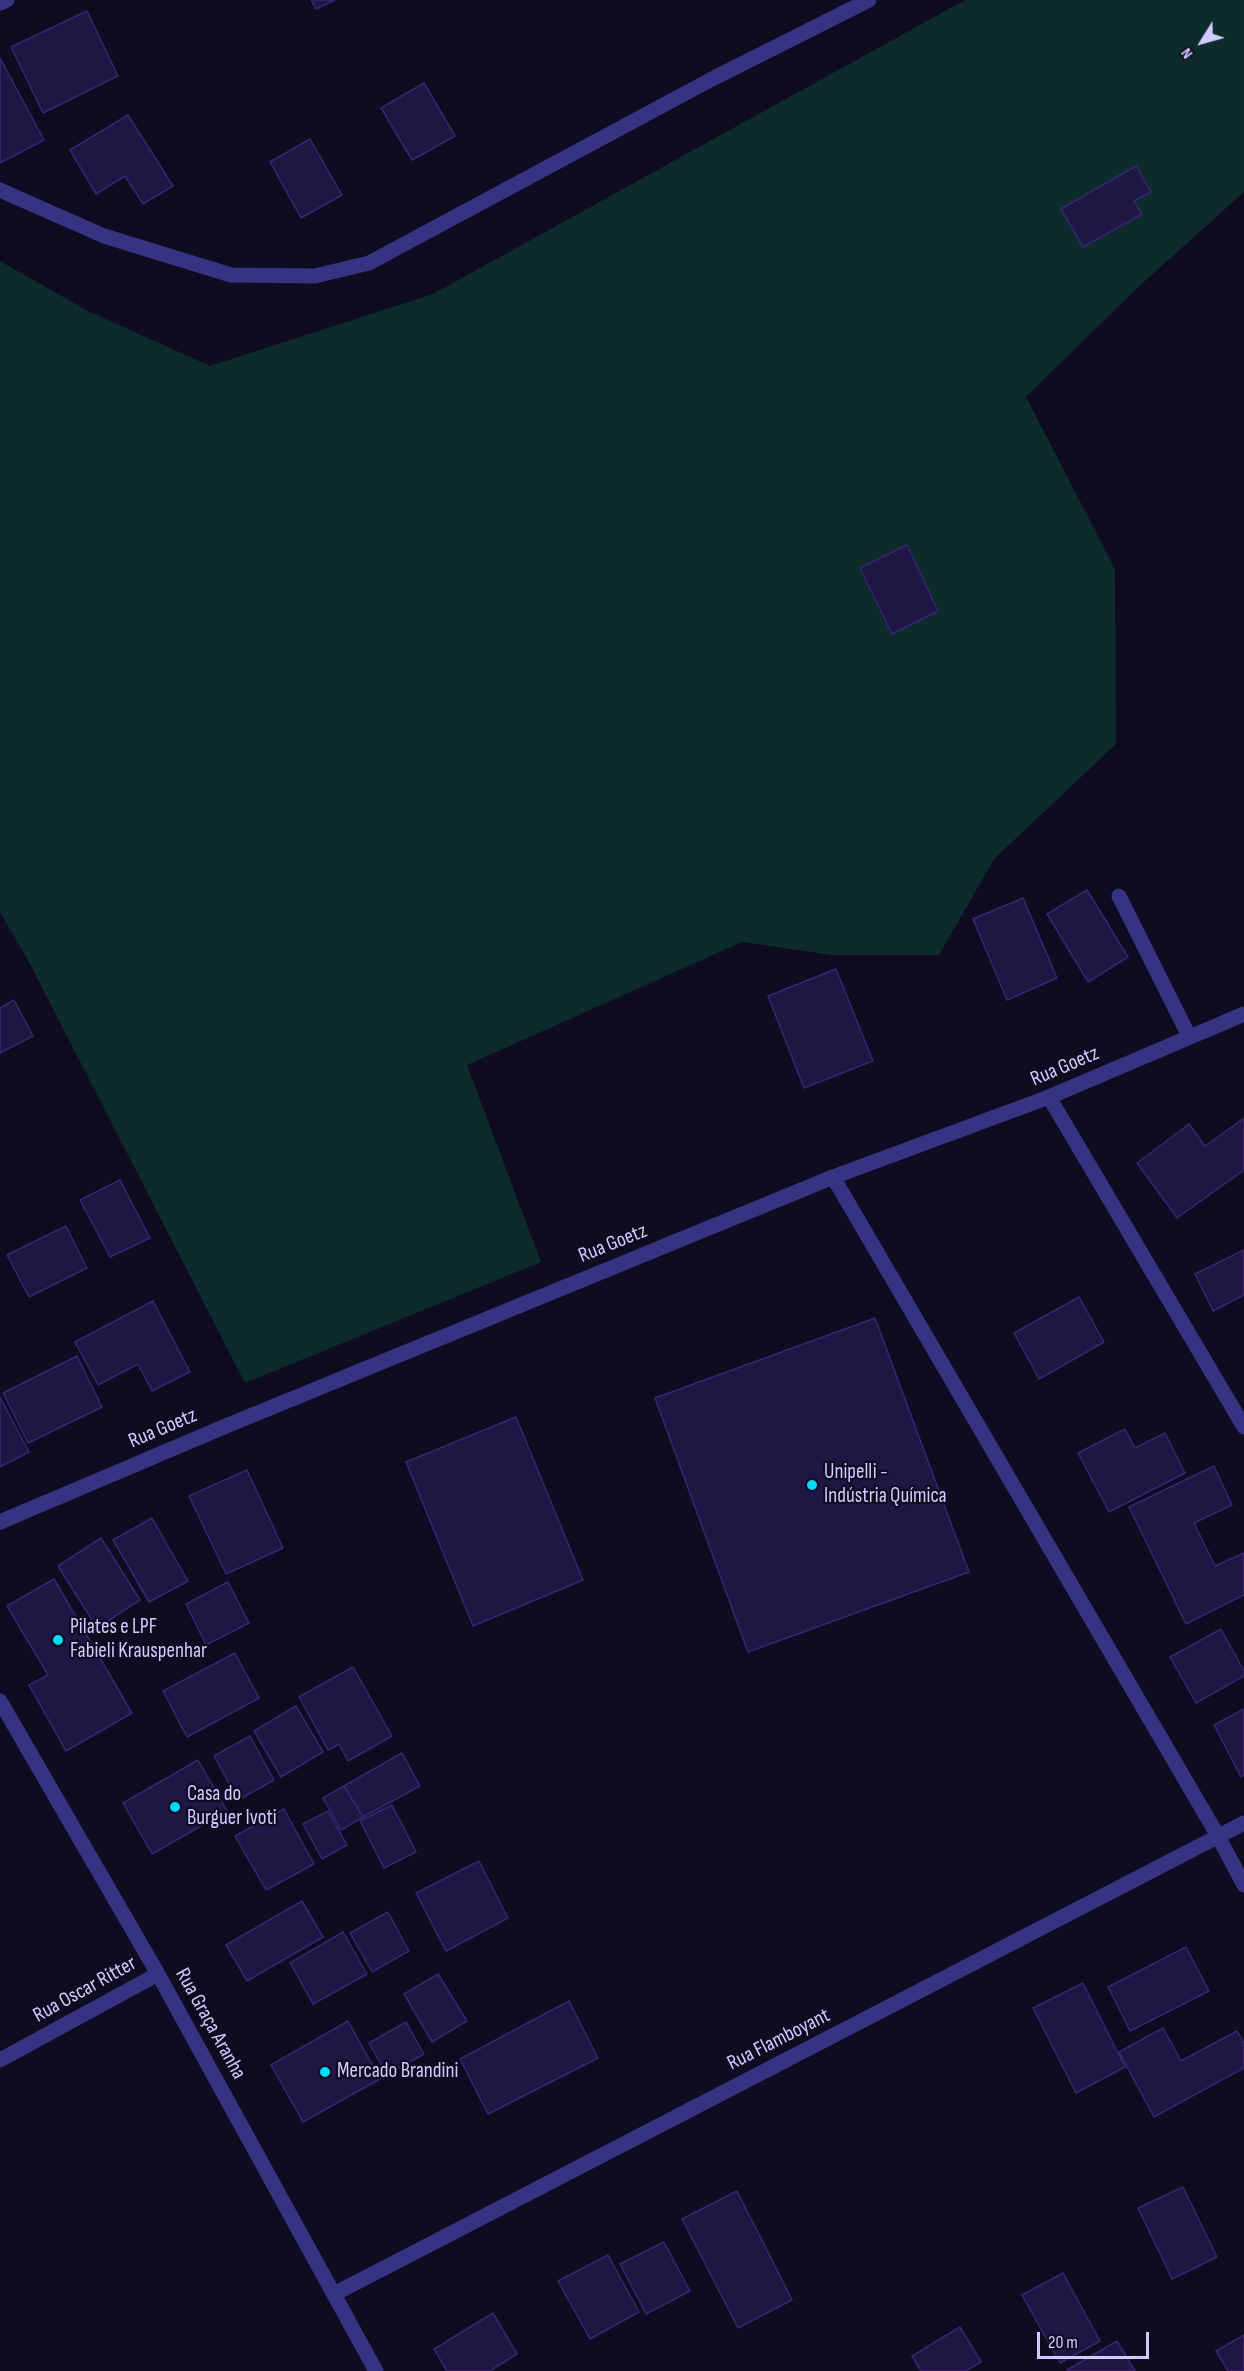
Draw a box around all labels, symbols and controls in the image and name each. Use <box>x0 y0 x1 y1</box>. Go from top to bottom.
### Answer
north arrow <box>1172 12 1232 72</box>
text: N <box>1177 44 1197 62</box>
street label: Rua Goetz <box>1027 1041 1103 1093</box>
street label: Rua Goetz <box>575 1219 651 1269</box>
street label: Rua Goetz <box>125 1403 201 1455</box>
place label: Unipelli - Indústria Química <box>824 1460 947 1510</box>
marker: Unipelli - Indústria Química <box>805 1478 819 1492</box>
place label: Pilates e LPF Fabieli Krauspenhar <box>70 1615 207 1665</box>
marker: Pilates e LPF Fabieli Krauspenhar <box>51 1633 65 1647</box>
place label: Casa do Burguer Ivoti <box>187 1782 277 1832</box>
marker: Casa do Burguer Ivoti <box>168 1800 182 1814</box>
street label: Rua Oscar Ritter <box>29 1951 141 2029</box>
street label: Rua Graça Aranha <box>169 1964 251 2084</box>
street label: Rua Flamboyant <box>723 2003 835 2077</box>
place label: Mercado Brandini <box>337 2059 458 2085</box>
marker: Mercado Brandini <box>318 2065 332 2079</box>
scale bar <box>1040 2320 1152 2358</box>
text: 20 m <box>1048 2332 1078 2353</box>

